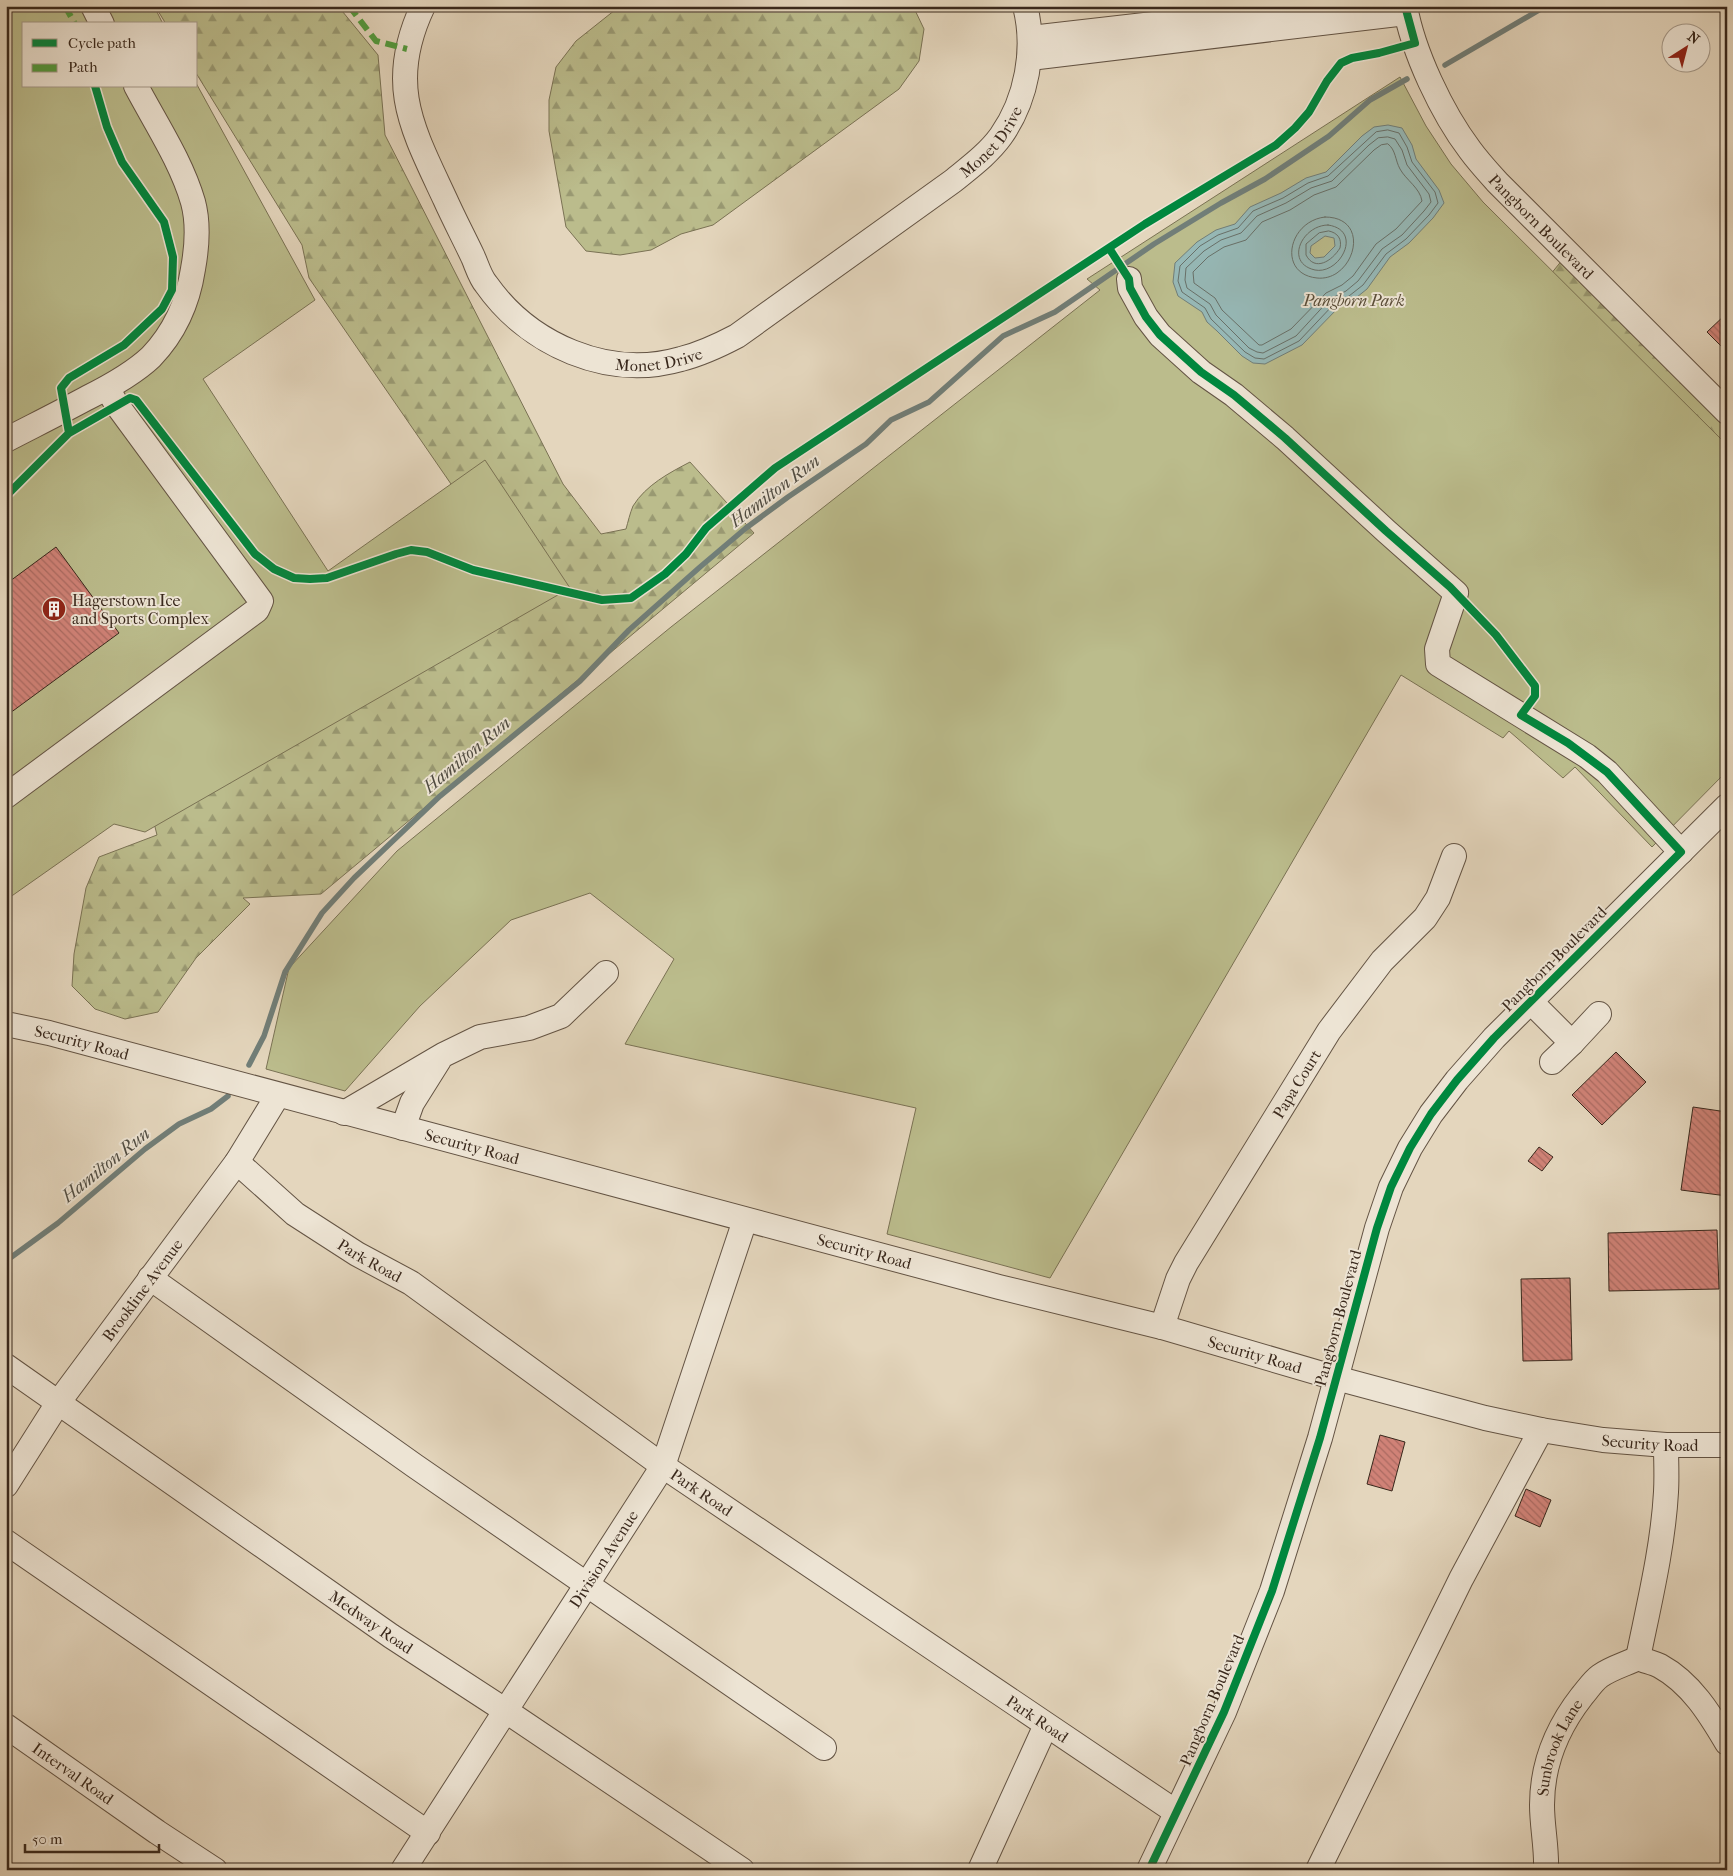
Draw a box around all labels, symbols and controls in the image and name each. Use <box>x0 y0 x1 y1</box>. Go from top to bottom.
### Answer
legend <box>22 22 198 88</box>
north arrow <box>1660 22 1710 72</box>
text: N <box>1684 28 1703 48</box>
text: Cycle path <box>68 34 136 52</box>
text: Path <box>68 58 98 76</box>
street label: Monet Drive <box>956 103 1026 181</box>
street label: Pangborn Boulevard <box>1485 170 1598 283</box>
park label: Pangborn Park <box>1302 291 1405 310</box>
street label: Monet Drive <box>615 344 705 375</box>
water label: Hamilton Run <box>725 450 824 532</box>
place label: Hagerstown Ice and Sports Complex <box>72 591 209 628</box>
building icon: Hagerstown Ice and Sports Complex <box>41 596 67 622</box>
water label: Hamilton Run <box>418 713 515 798</box>
street label: Pangborn Boulevard <box>1498 902 1611 1015</box>
street label: Security Road <box>33 1021 132 1064</box>
street label: Papa Court <box>1268 1046 1325 1121</box>
water label: Hamilton Run <box>57 1123 154 1208</box>
street label: Security Road <box>423 1124 522 1168</box>
street label: Security Road <box>815 1229 914 1273</box>
street label: Brookline Avenue <box>98 1235 186 1345</box>
street label: Park Road <box>334 1235 406 1286</box>
street label: Pangborn Boulevard <box>1311 1247 1365 1388</box>
street label: Security Road <box>1206 1331 1304 1377</box>
street label: Security Road <box>1601 1430 1699 1455</box>
street label: Park Road <box>667 1464 737 1520</box>
street label: Division Avenue <box>565 1506 642 1611</box>
street label: Medway Road <box>326 1586 417 1657</box>
street label: Pangborn Boulevard <box>1176 1631 1248 1768</box>
street label: Park Road <box>1003 1691 1072 1746</box>
street label: Sunbrook Lane <box>1533 1695 1586 1797</box>
street label: Interval Road <box>29 1738 118 1808</box>
scale bar <box>25 1821 159 1853</box>
text: 50 m <box>32 1830 63 1848</box>

